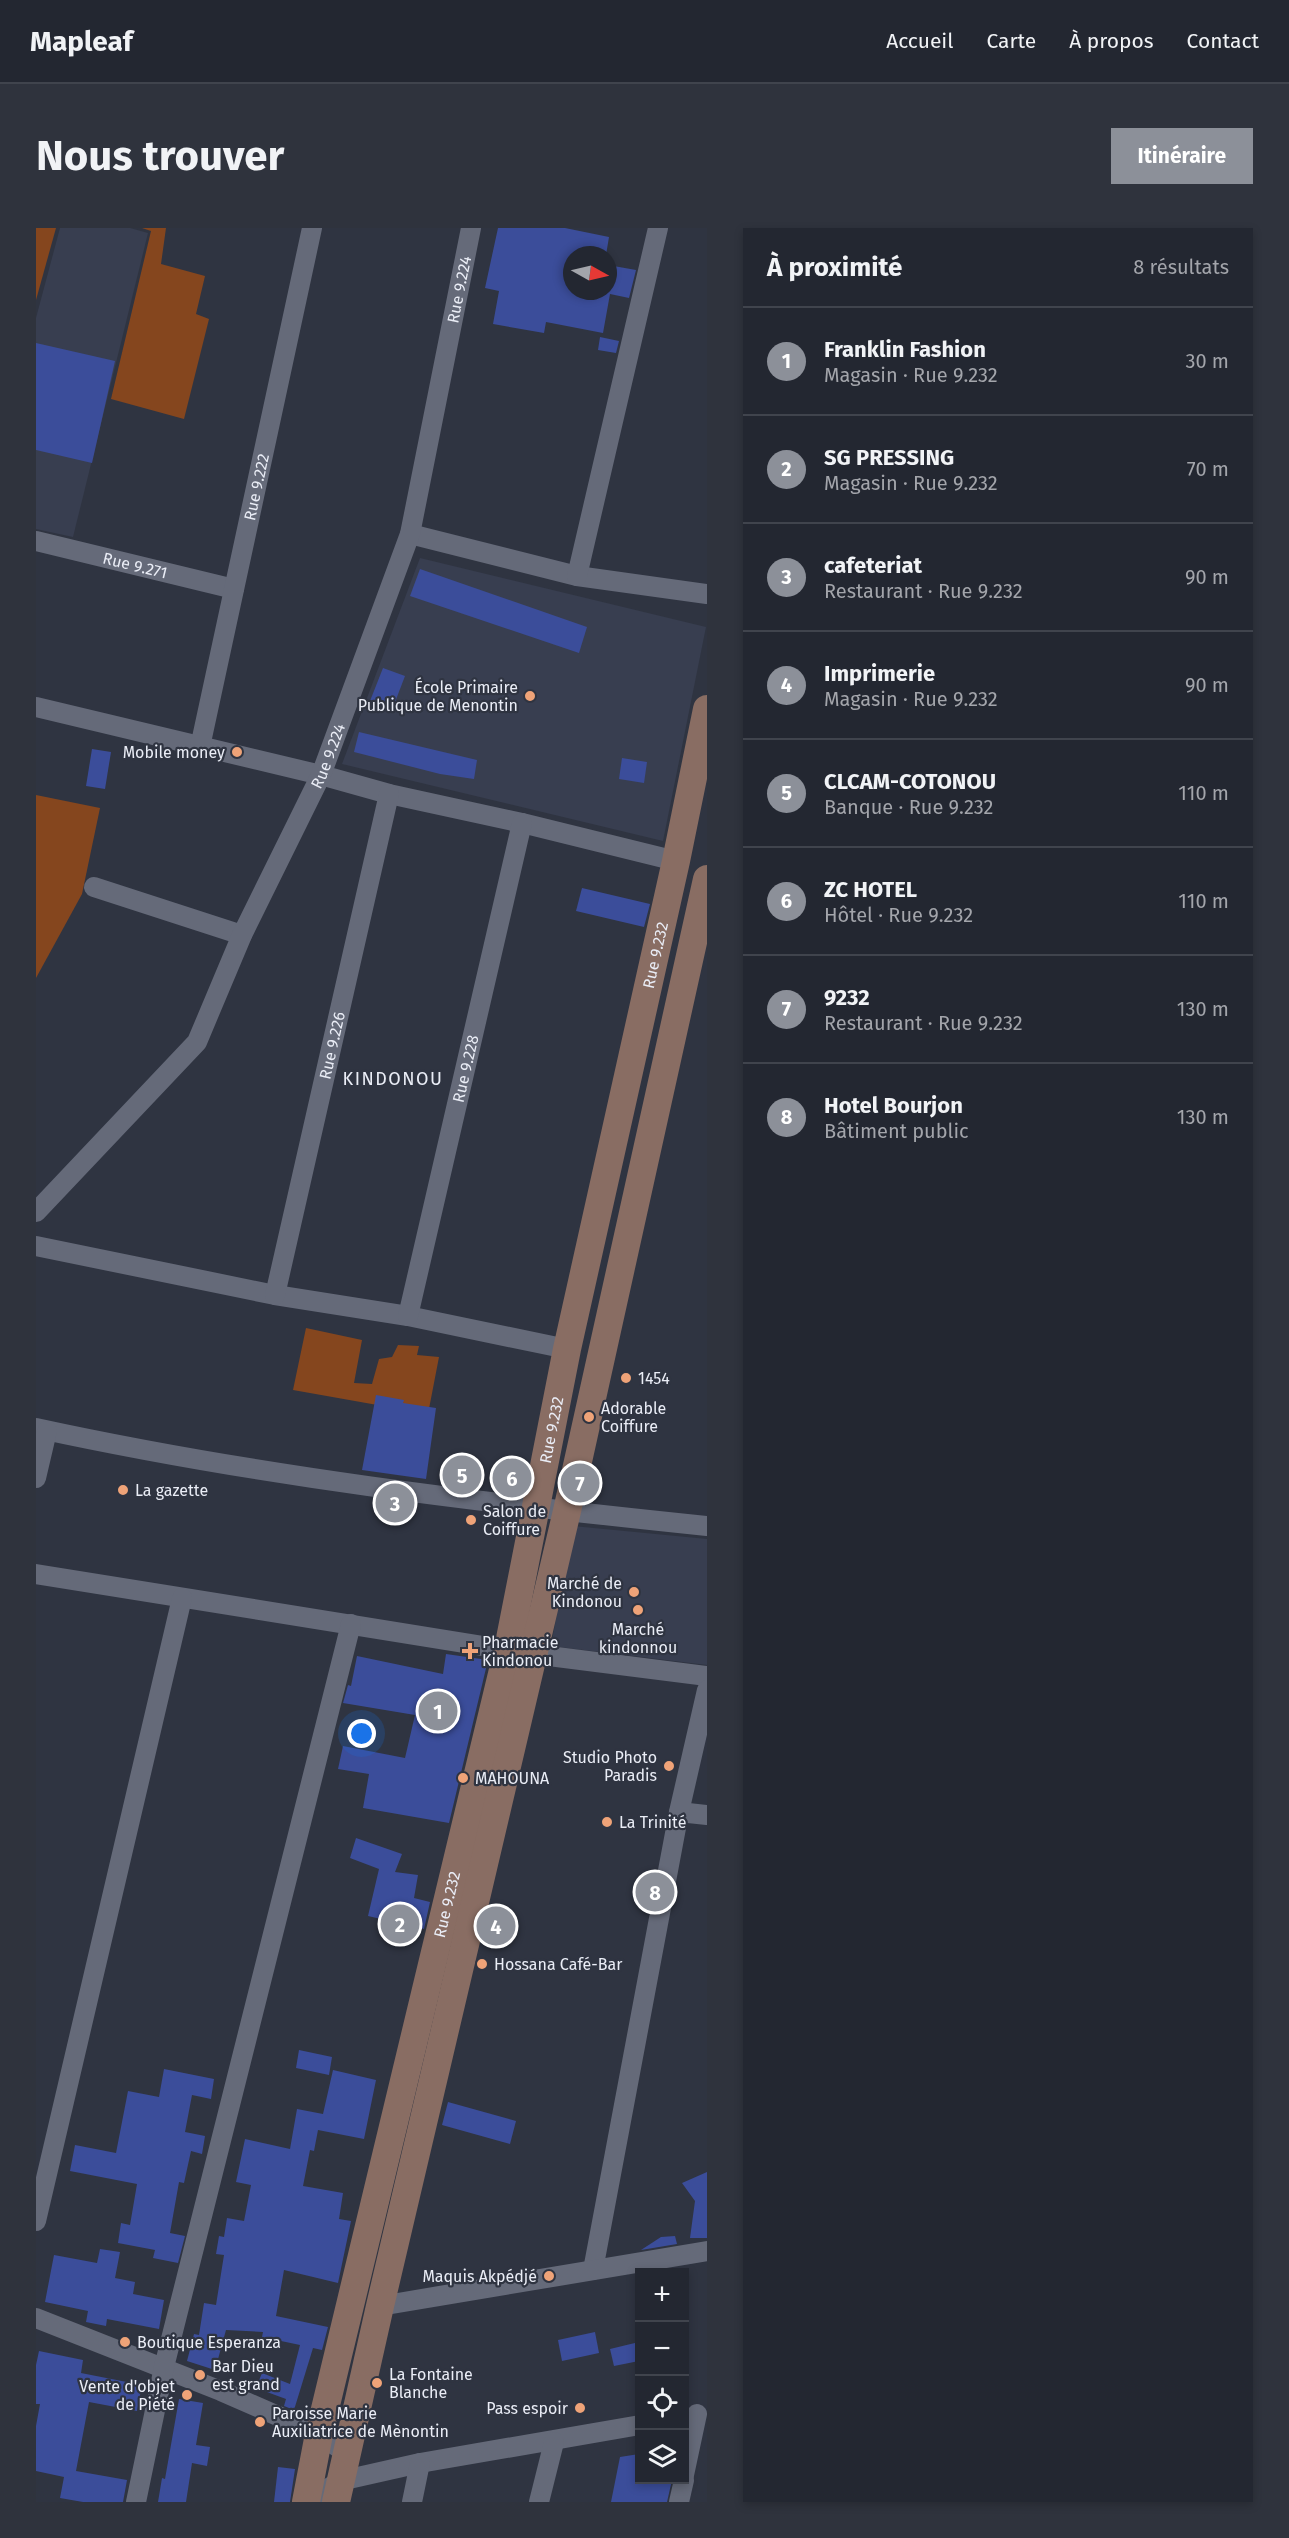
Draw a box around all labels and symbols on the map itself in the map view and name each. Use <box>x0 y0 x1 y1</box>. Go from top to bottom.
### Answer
north arrow <box>563 246 617 300</box>
street label: Rue 9.224 <box>443 254 475 325</box>
street label: Rue 9.222 <box>240 452 273 522</box>
street label: Rue 9.271 <box>101 548 169 582</box>
place label: École Primaire Publique de Menontin <box>358 677 518 715</box>
marker: École Primaire Publique de Menontin <box>523 689 537 703</box>
street label: Rue 9.224 <box>306 720 349 792</box>
place label: Mobile money <box>123 743 225 762</box>
marker: Mobile money <box>230 745 244 759</box>
street label: Rue 9.232 <box>638 920 672 990</box>
street label: Rue 9.226 <box>315 1010 349 1081</box>
street label: Rue 9.228 <box>448 1033 482 1104</box>
district label: KINDONOU <box>343 1068 443 1090</box>
place label: 1454 <box>638 1369 670 1388</box>
marker: 1454 <box>619 1371 633 1385</box>
street label: Rue 9.232 <box>535 1395 567 1465</box>
place label: Adorable Coiffure <box>601 1399 666 1436</box>
marker: Adorable Coiffure <box>582 1410 596 1424</box>
pin: 5 <box>442 1452 482 1498</box>
pin: 6 <box>492 1456 532 1500</box>
pin: 7 <box>560 1460 600 1506</box>
pin: 3 <box>376 1480 414 1526</box>
place label: La gazette <box>135 1481 208 1500</box>
marker: La gazette <box>116 1483 130 1497</box>
place label: Salon de Coiffure <box>483 1502 546 1539</box>
marker: Salon de Coiffure <box>464 1513 478 1527</box>
place label: Marché de Kindonou <box>547 1574 622 1611</box>
marker: Marché de Kindonou <box>627 1585 641 1599</box>
marker: Marché kindonnou <box>631 1603 645 1617</box>
place label: Marché kindonnou <box>599 1620 677 1657</box>
place label: Pharmacie Kindonou <box>482 1633 559 1670</box>
marker: Pharmacie Kindonou <box>463 1644 477 1658</box>
pin: 1 <box>418 1688 458 1734</box>
your location <box>347 1719 376 1748</box>
place label: Studio Photo Paradis <box>563 1748 657 1785</box>
marker: Studio Photo Paradis <box>662 1759 676 1773</box>
place label: MAHOUNA <box>475 1769 550 1788</box>
marker: MAHOUNA <box>456 1771 470 1785</box>
place label: La Trinité <box>619 1813 686 1832</box>
marker: La Trinité <box>600 1815 614 1829</box>
street label: Rue 9.232 <box>429 1869 464 1940</box>
pin: 8 <box>636 1870 674 1914</box>
pin: 2 <box>380 1902 420 1946</box>
pin: 4 <box>476 1904 516 1948</box>
place label: Hossana Café-Bar <box>494 1955 623 1974</box>
marker: Hossana Café-Bar <box>475 1957 489 1971</box>
place label: Maquis Akpédjé <box>422 2267 537 2286</box>
marker: Maquis Akpédjé <box>542 2269 556 2283</box>
place label: Boutique Esperanza <box>137 2333 281 2352</box>
marker: Boutique Esperanza <box>118 2335 132 2349</box>
place label: Bar Dieu est grand <box>212 2357 280 2394</box>
place label: La Fontaine Blanche <box>389 2365 473 2402</box>
marker: Bar Dieu est grand <box>193 2368 207 2382</box>
marker: La Fontaine Blanche <box>370 2376 384 2390</box>
place label: Vente d'objet de Piété <box>79 2377 175 2414</box>
marker: Vente d'objet de Piété <box>180 2388 194 2402</box>
place label: Pass espoir <box>486 2399 569 2418</box>
marker: Pass espoir <box>573 2401 587 2415</box>
place label: Paroisse Marie Auxiliatrice de Mènontin <box>272 2404 449 2441</box>
marker: Paroisse Marie Auxiliatrice de Mènontin <box>253 2415 267 2429</box>

